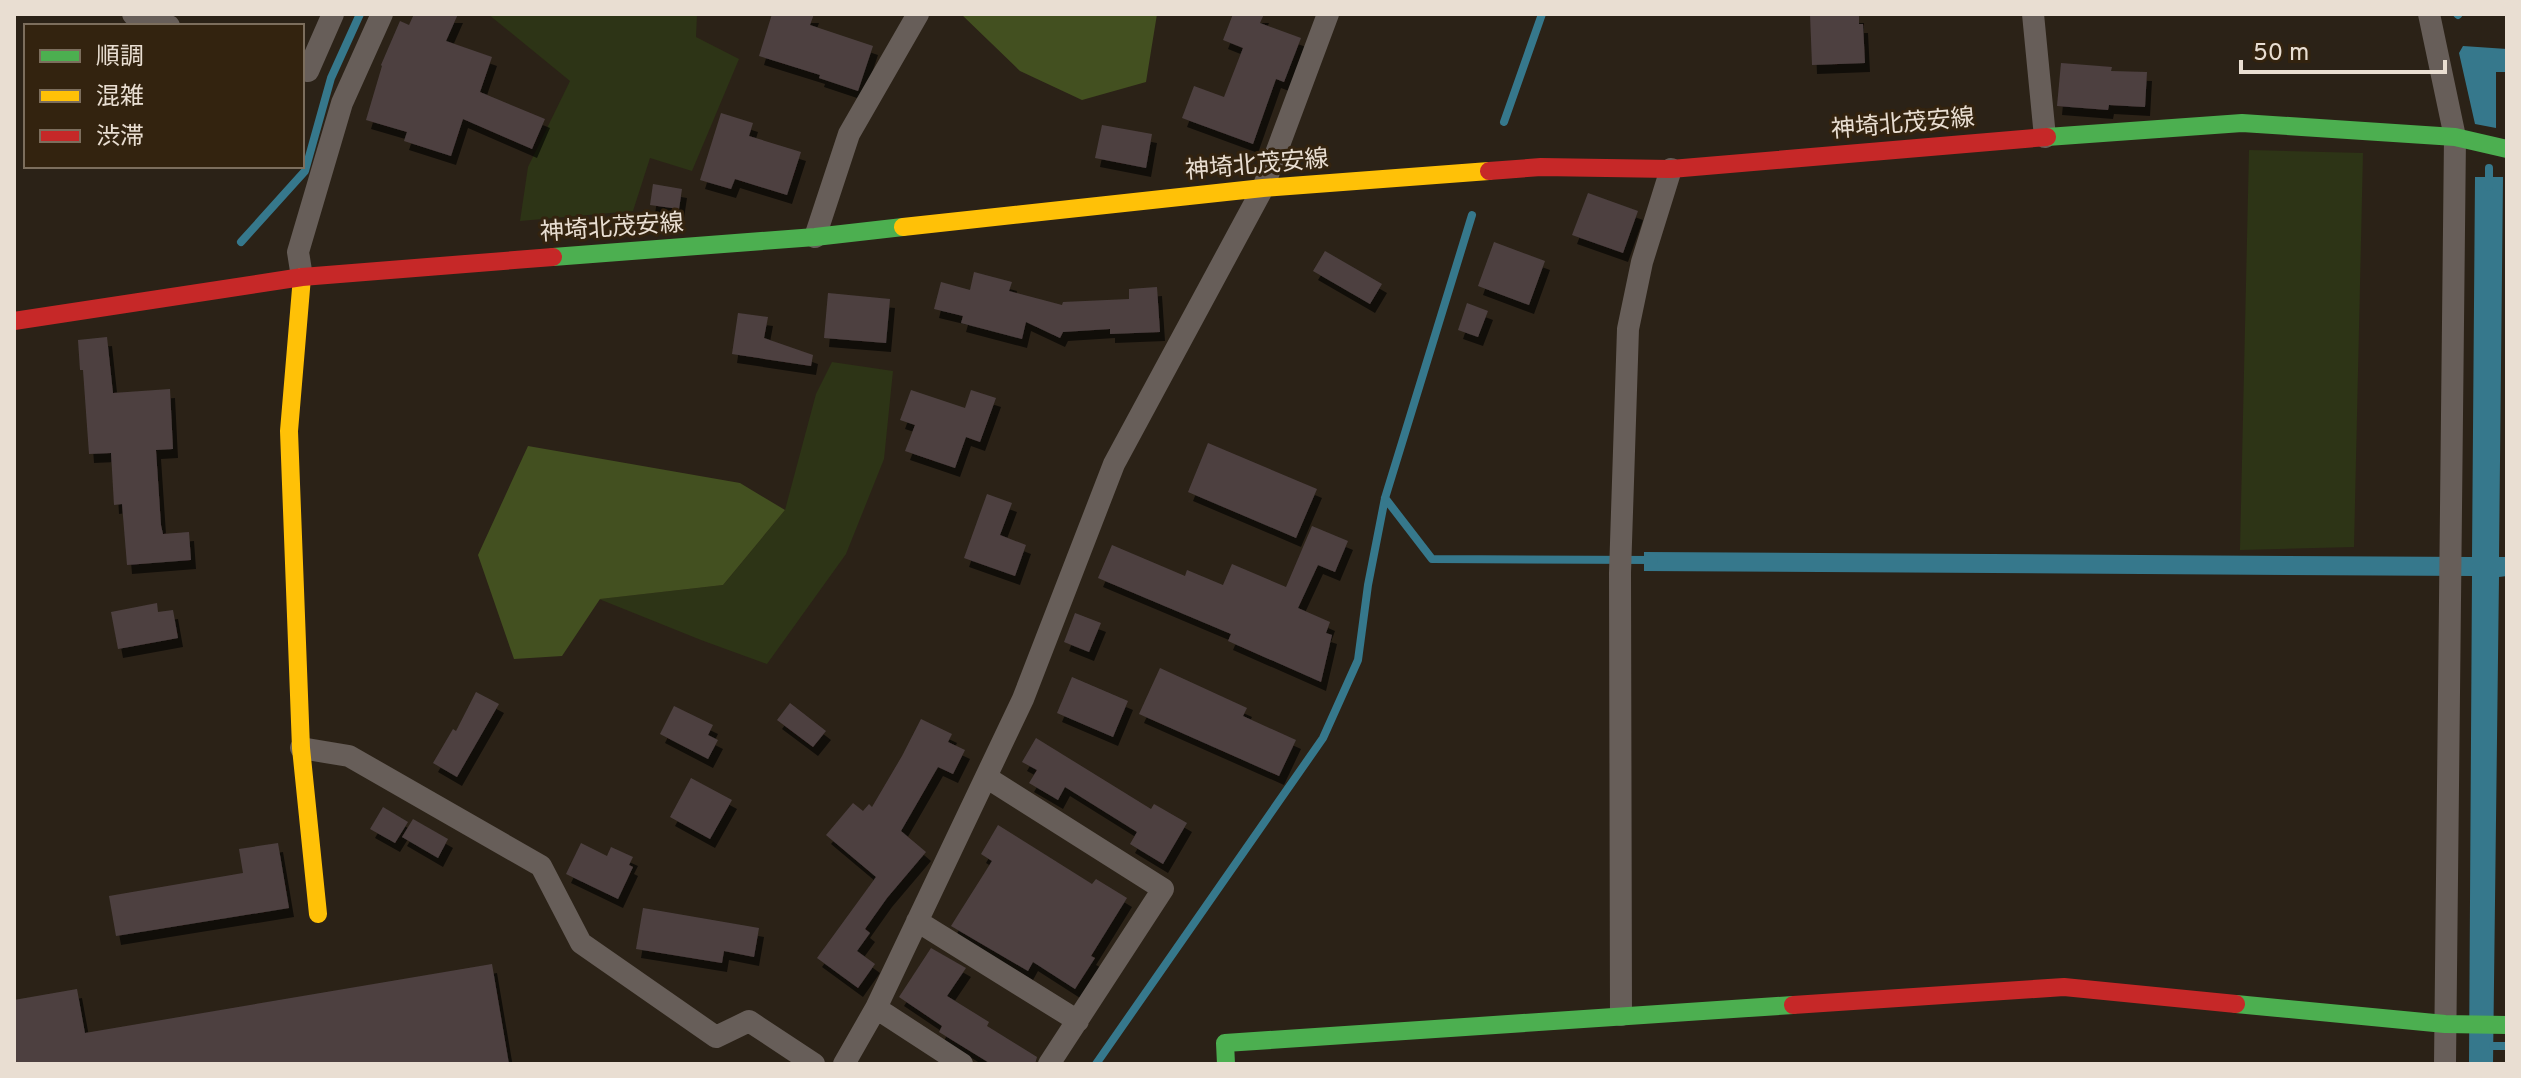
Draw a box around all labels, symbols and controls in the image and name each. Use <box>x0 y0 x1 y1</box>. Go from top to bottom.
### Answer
legend <box>24 24 304 168</box>
scale bar <box>2241 24 2445 74</box>
text: 50 m <box>2253 39 2309 69</box>
text: 順調 <box>96 43 144 73</box>
text: 混雑 <box>96 83 144 113</box>
street label: 神埼北茂安線 <box>1830 104 1976 146</box>
text: 渋滞 <box>96 123 144 153</box>
street label: 神埼北茂安線 <box>1184 145 1330 187</box>
street label: 神埼北茂安線 <box>539 209 685 249</box>

